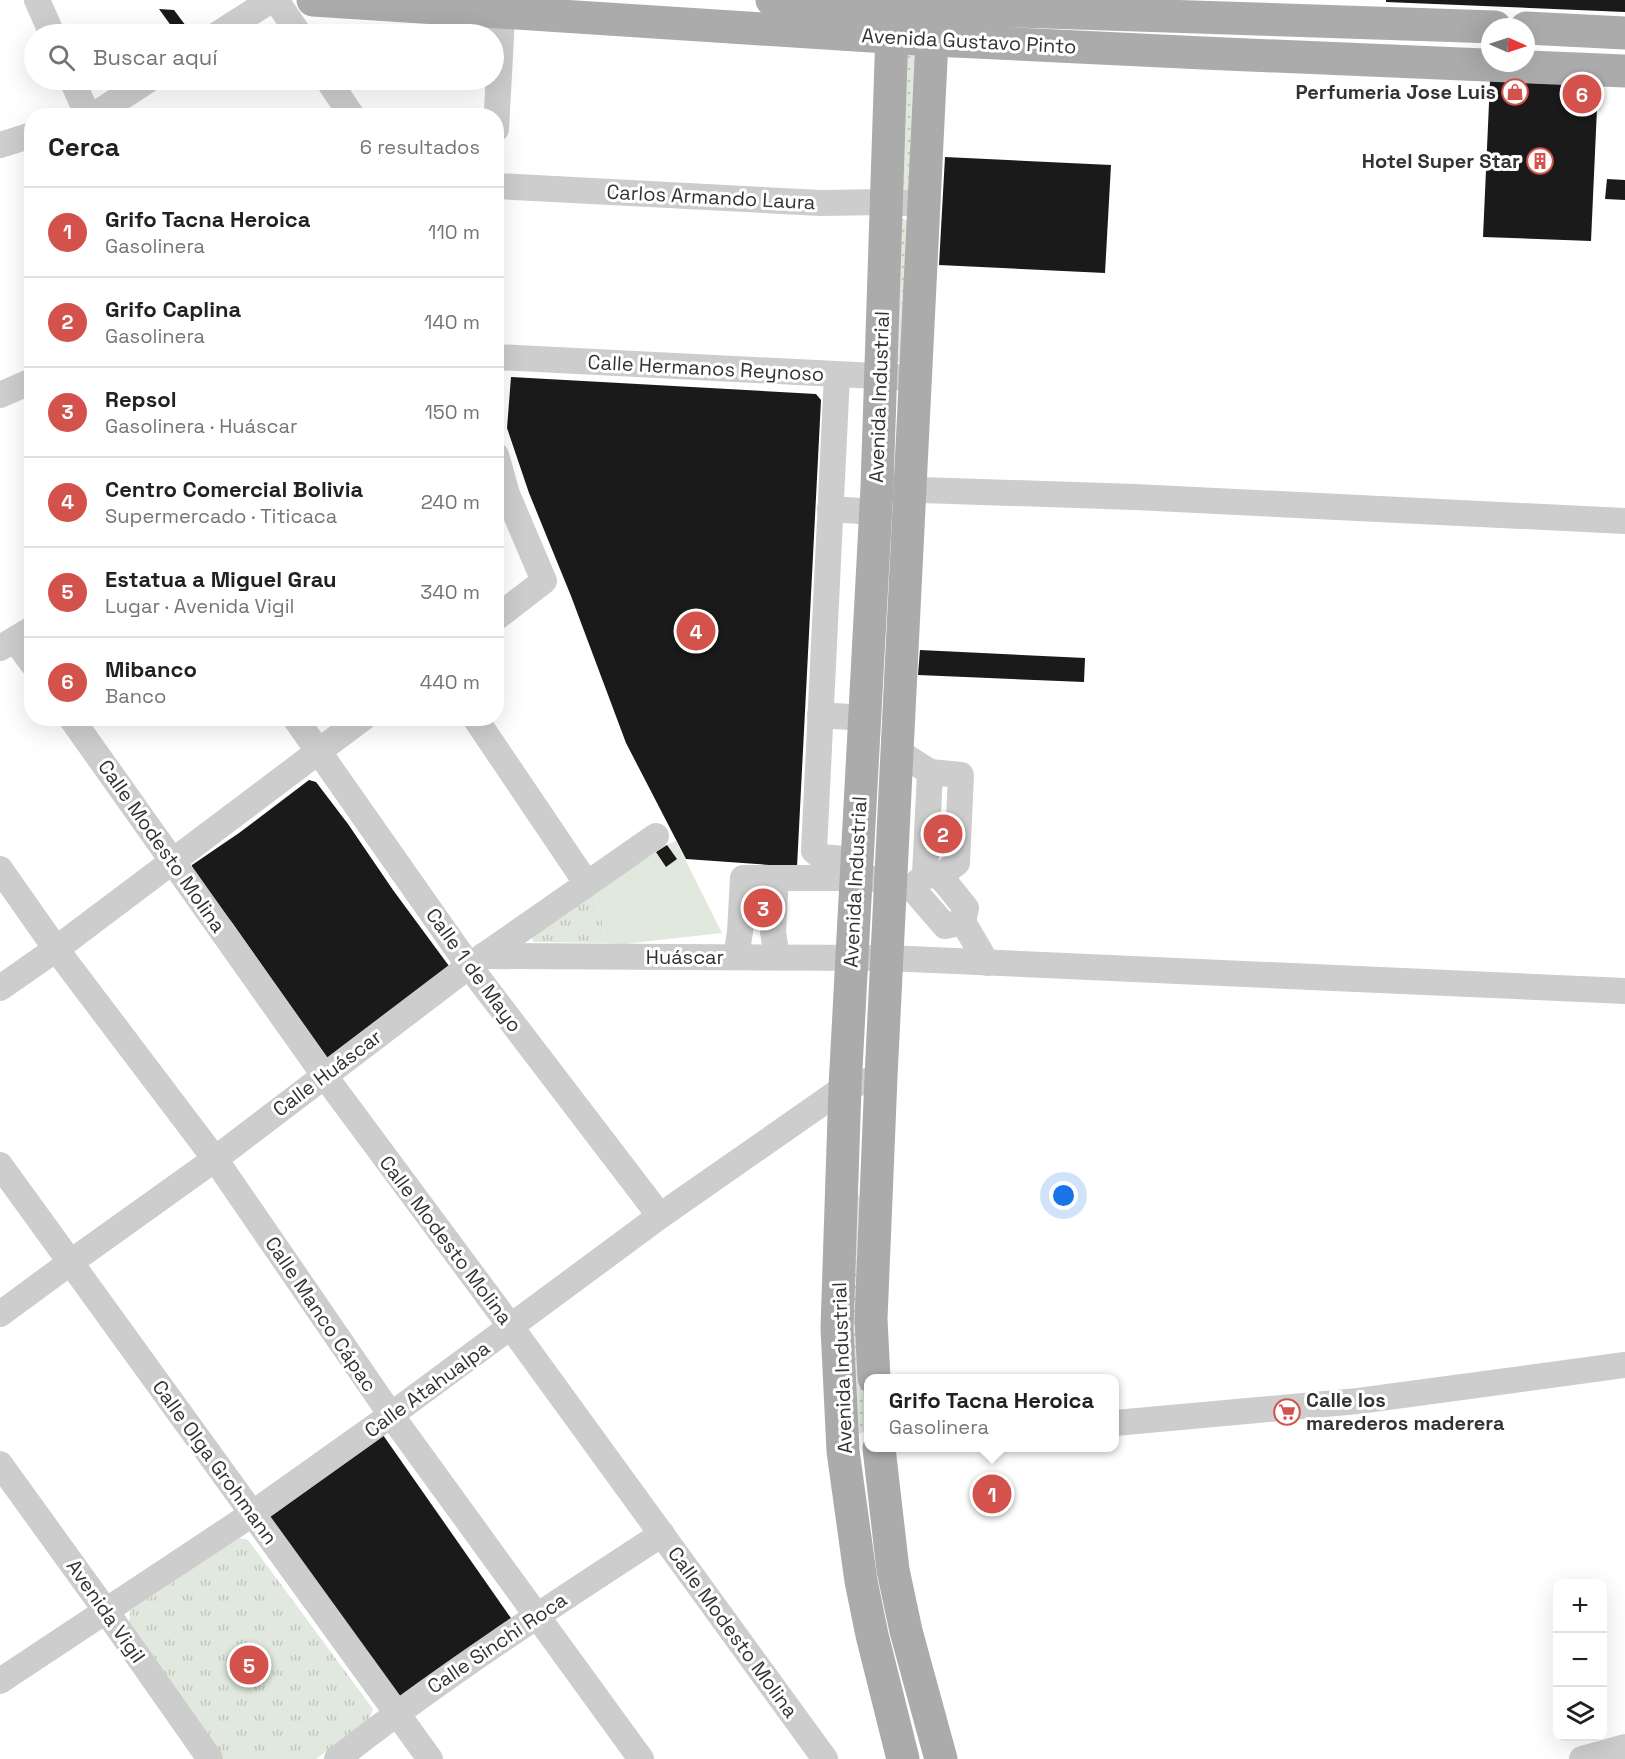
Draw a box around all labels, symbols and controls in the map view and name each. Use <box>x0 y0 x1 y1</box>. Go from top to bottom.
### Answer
north arrow <box>1481 18 1535 72</box>
street label: Avenida Gustavo Pinto <box>861 22 1077 60</box>
search box <box>24 24 504 90</box>
icon: search <box>45 41 78 74</box>
text: Buscar aquí <box>93 43 218 71</box>
pin: 6 <box>1562 72 1602 116</box>
shop icon: Perfumeria Jose Luis <box>1500 77 1530 107</box>
place label: Perfumeria Jose Luis <box>1295 79 1496 105</box>
text: Cerca <box>48 130 120 164</box>
text: 6 resultados <box>360 134 480 160</box>
building icon: Hotel Super Star <box>1525 146 1555 176</box>
place label: Hotel Super Star <box>1362 148 1520 174</box>
street label: Carlos Armando Laura <box>606 179 816 215</box>
text: Grifo Tacna Heroica <box>105 205 310 233</box>
text: 1 <box>63 219 72 245</box>
text: 110 m <box>428 219 480 245</box>
text: Gasolinera <box>105 233 205 259</box>
text: Grifo Caplina <box>105 295 241 323</box>
text: 2 <box>62 309 73 335</box>
text: 140 m <box>424 309 480 335</box>
street label: Avenida Industrial <box>863 311 895 483</box>
text: Gasolinera <box>105 323 205 349</box>
street label: Calle Hermanos Reynoso <box>587 349 825 387</box>
text: Repsol <box>105 385 176 413</box>
text: 3 <box>61 399 74 425</box>
text: 150 m <box>425 399 480 425</box>
text: Gasolinera · Huáscar <box>105 413 297 439</box>
text: Centro Comercial Bolivia <box>105 475 363 503</box>
text: 4 <box>61 489 74 515</box>
text: 240 m <box>421 489 480 515</box>
text: Supermercado · Titicaca <box>105 503 337 529</box>
text: Estatua a Miguel Grau <box>105 565 337 593</box>
text: 5 <box>62 579 74 605</box>
text: 340 m <box>420 579 480 605</box>
text: Lugar · Avenida Vigil <box>105 593 295 619</box>
pin: 4 <box>676 608 716 654</box>
text: Mibanco <box>105 655 197 683</box>
text: 6 <box>61 669 74 695</box>
text: 440 m <box>420 669 480 695</box>
text: Banco <box>105 683 166 709</box>
street label: Calle Modesto Molina <box>92 754 232 938</box>
street label: Avenida Industrial <box>838 796 872 968</box>
pin: 2 <box>924 812 962 856</box>
pin: 3 <box>744 886 783 930</box>
street label: Calle 1 de Mayo <box>420 903 528 1037</box>
street label: Huáscar <box>646 944 724 970</box>
street label: Calle Huáscar <box>267 1024 387 1122</box>
street label: Calle Modesto Molina <box>374 1150 518 1330</box>
your location <box>1049 1181 1078 1210</box>
street label: Calle Manco Cápac <box>259 1231 383 1397</box>
street label: Avenida Industrial <box>826 1282 858 1454</box>
street label: Calle Atahualpa <box>359 1335 495 1443</box>
popup <box>864 1374 1119 1452</box>
street label: Calle Olga Grohmann <box>147 1375 283 1549</box>
text: Grifo Tacna Heroica <box>889 1386 1094 1414</box>
place label: Calle los marederos maderera <box>1306 1387 1505 1436</box>
supermarket icon: Calle los marederos maderera <box>1272 1397 1302 1427</box>
text: Gasolinera <box>889 1414 989 1440</box>
pin: 1 <box>972 1472 1012 1516</box>
street label: Calle Modesto Molina <box>662 1541 804 1723</box>
street label: Avenida Vigil <box>61 1554 151 1668</box>
map controls <box>1553 1579 1607 1741</box>
button: + <box>1553 1579 1607 1633</box>
street label: Calle Sinchi Roca <box>422 1587 572 1699</box>
button: − <box>1553 1633 1607 1687</box>
pin: 5 <box>230 1642 268 1688</box>
button: layers <box>1553 1687 1607 1741</box>

